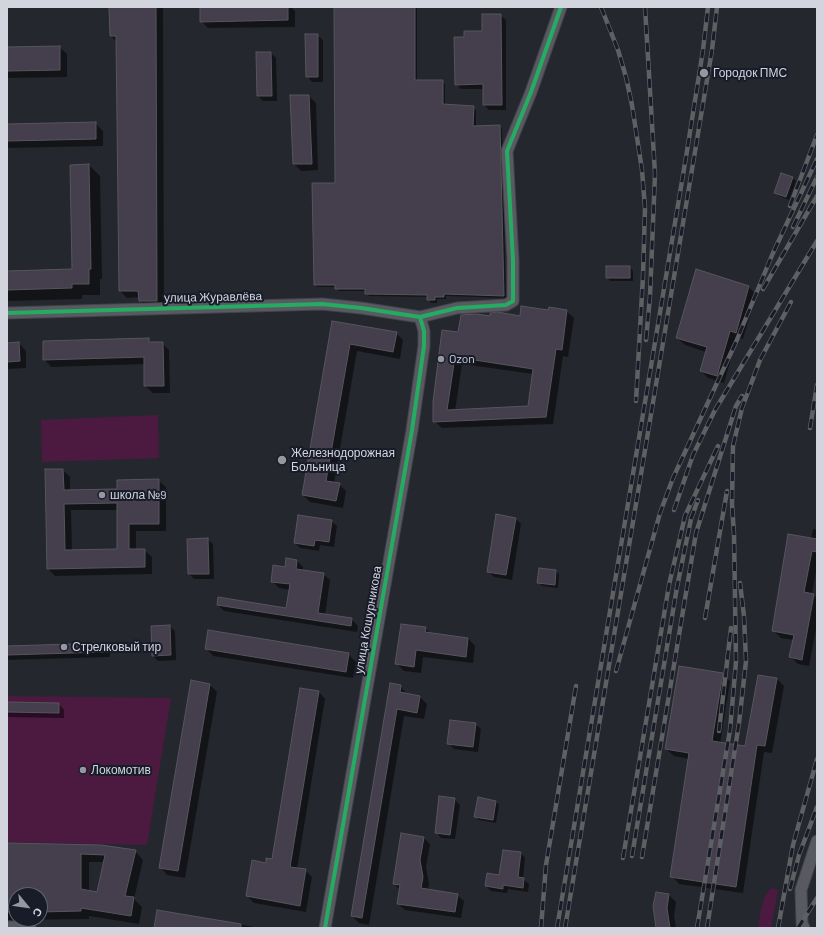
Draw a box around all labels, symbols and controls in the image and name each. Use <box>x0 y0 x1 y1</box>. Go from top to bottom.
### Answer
place label: Городок ПМС <box>713 66 787 80</box>
marker: Городок ПМС <box>698 67 710 79</box>
street label: улица Журавлёва <box>164 289 262 305</box>
place label: Ozon <box>449 352 475 366</box>
marker: Ozon <box>436 354 446 364</box>
place label: Железнодорожная Больница <box>291 446 395 474</box>
marker: Железнодорожная Больница <box>276 454 288 466</box>
place label: школа №9 <box>110 488 167 502</box>
marker: школа №9 <box>97 490 107 500</box>
street label: улица Кошурникова <box>351 565 385 675</box>
place label: Стрелковый тир <box>72 640 161 654</box>
marker: Стрелковый тир <box>59 642 69 652</box>
place label: Локомотив <box>91 763 151 777</box>
marker: Локомотив <box>78 765 88 775</box>
north arrow <box>8 887 48 927</box>
text: С <box>30 906 46 919</box>

